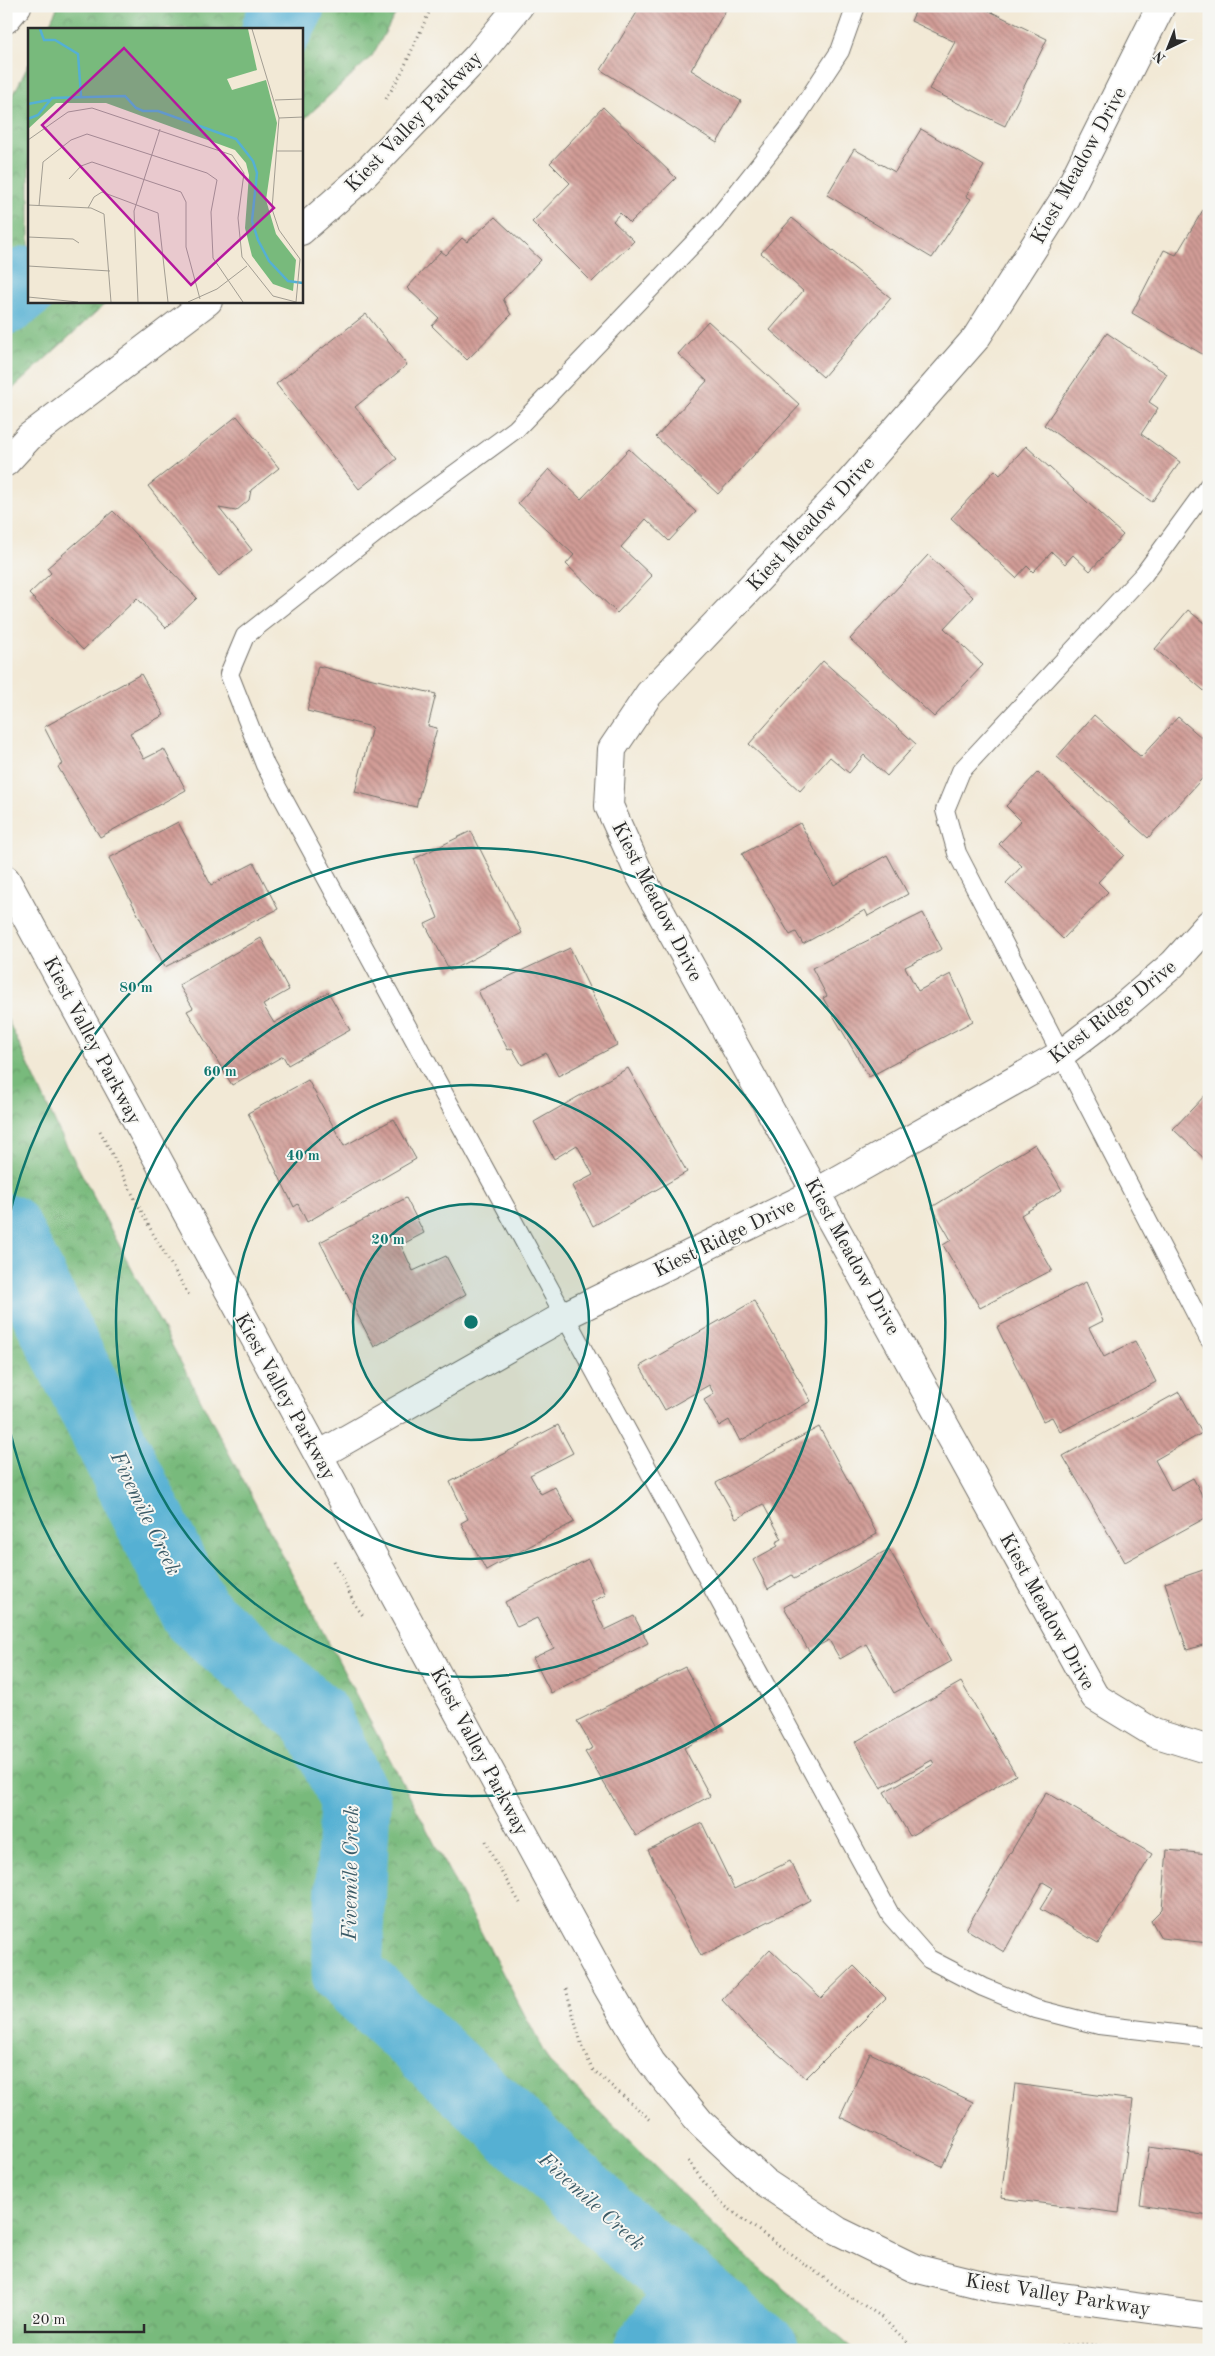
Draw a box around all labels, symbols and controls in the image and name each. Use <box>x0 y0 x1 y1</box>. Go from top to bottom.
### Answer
north arrow <box>1142 22 1192 72</box>
inset map <box>28 28 302 302</box>
street label: Kiest Valley Parkway <box>342 48 487 197</box>
text: N <box>1151 48 1169 66</box>
street label: Kiest Meadow Drive <box>1028 84 1131 248</box>
street label: Kiest Meadow Drive <box>744 453 879 596</box>
street label: Kiest Meadow Drive <box>607 819 705 985</box>
street label: Kiest Valley Parkway <box>38 954 144 1129</box>
street label: Kiest Ridge Drive <box>1046 957 1180 1068</box>
text: 80 m <box>119 981 153 996</box>
text: 60 m <box>203 1065 237 1080</box>
text: 40 m <box>286 1149 320 1164</box>
street label: Kiest Meadow Drive <box>800 1175 903 1339</box>
street label: Kiest Ridge Drive <box>651 1196 799 1282</box>
text: 20 m <box>371 1233 405 1248</box>
street label: Kiest Valley Parkway <box>230 1310 339 1484</box>
centre of rings <box>462 1313 480 1331</box>
water label: Fivemile Creek <box>105 1448 184 1579</box>
street label: Kiest Meadow Drive <box>995 1530 1098 1694</box>
street label: Kiest Valley Parkway <box>425 1665 531 1840</box>
water label: Fivemile Creek <box>340 1805 363 1942</box>
water label: Fivemile Creek <box>533 2148 648 2255</box>
street label: Kiest Valley Parkway <box>964 2271 1152 2321</box>
scale bar <box>25 2301 144 2333</box>
text: 20 m <box>32 2313 66 2328</box>

